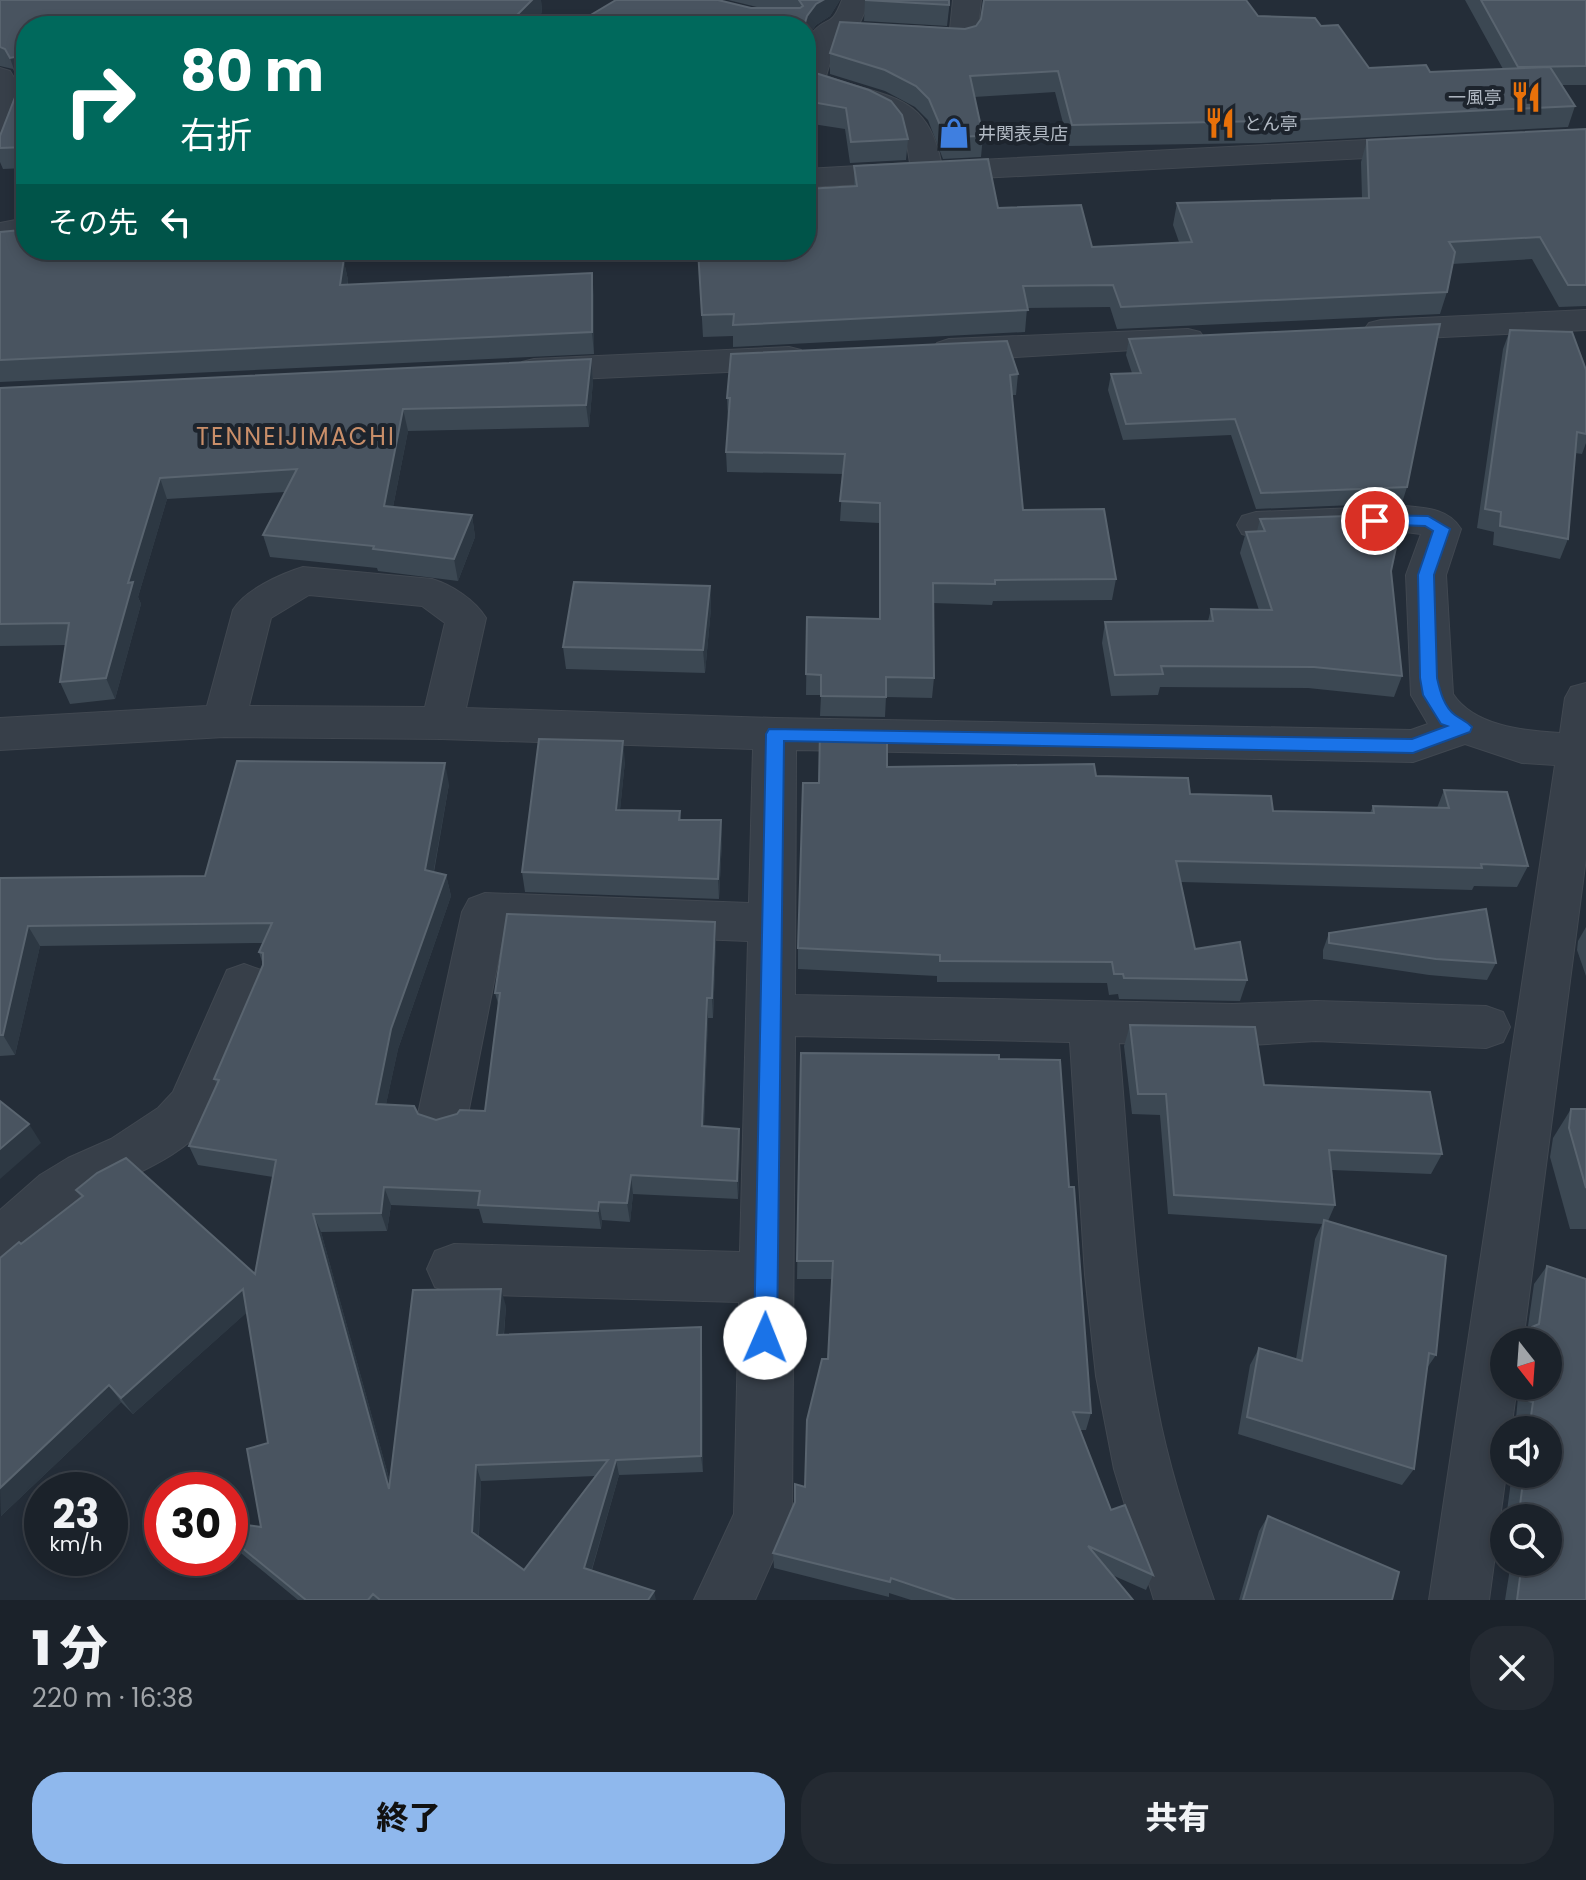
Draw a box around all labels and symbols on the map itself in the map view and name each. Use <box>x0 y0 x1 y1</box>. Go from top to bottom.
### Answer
restaurant icon: 一風亭 <box>1509 80 1543 114</box>
place label: 一風亭 <box>1448 85 1502 110</box>
restaurant icon: とん亭 <box>1203 106 1237 140</box>
place label: とん亭 <box>1244 111 1298 136</box>
shop icon: 井関表具店 <box>937 116 971 150</box>
place label: 井関表具店 <box>978 121 1068 146</box>
district label: TENNEIJIMACHI <box>196 420 396 453</box>
pin <box>1341 487 1409 555</box>
position arrow <box>723 1296 807 1380</box>
north arrow <box>1490 1328 1562 1400</box>
speed limit sign: 30 <box>144 1472 248 1576</box>

